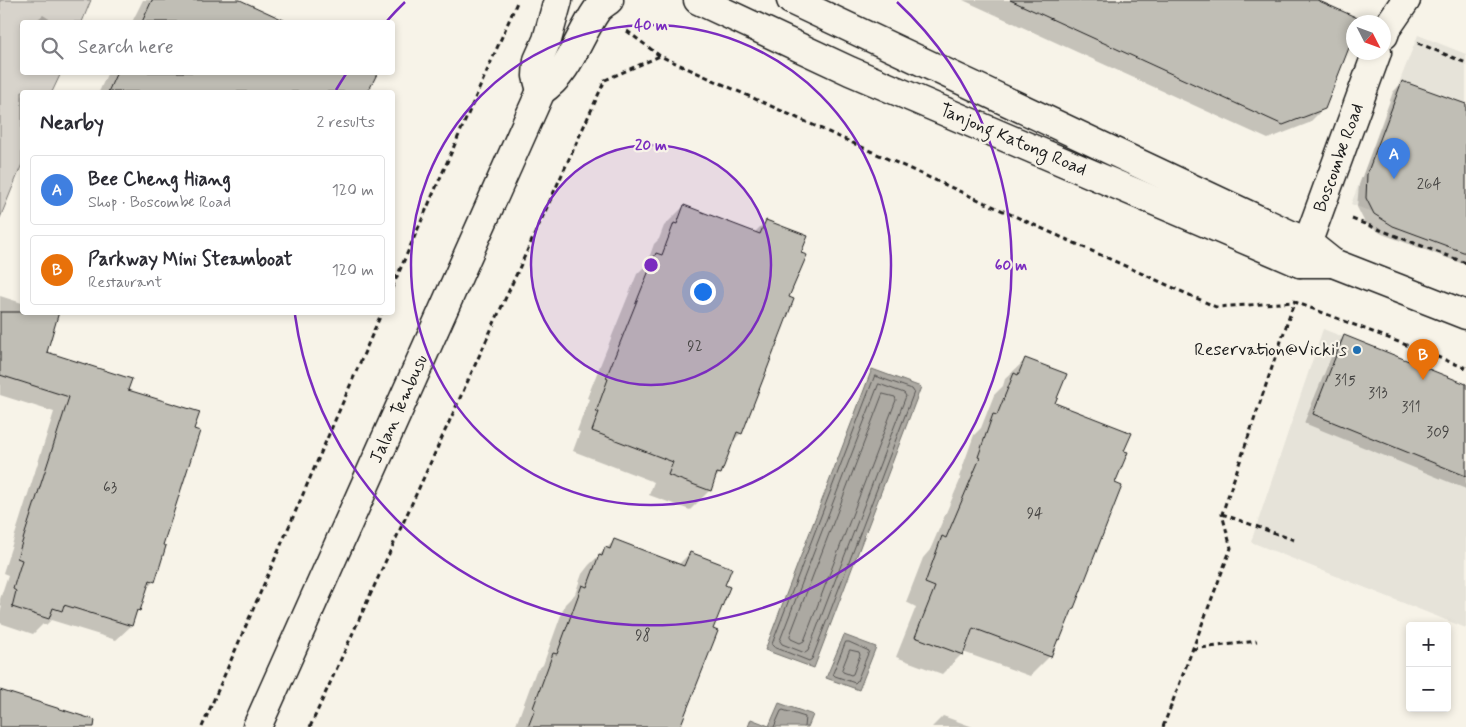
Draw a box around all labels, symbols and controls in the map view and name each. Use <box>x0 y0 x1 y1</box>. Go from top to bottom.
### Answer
north arrow <box>1346 15 1391 60</box>
text: 40 m <box>634 16 668 36</box>
search box <box>20 20 395 75</box>
icon: search <box>38 34 66 62</box>
text: Search here <box>78 35 174 60</box>
street label: Tanjong Katong Road <box>935 98 1090 184</box>
street label: Boscombe Road <box>1308 100 1370 216</box>
text: Nearby <box>40 109 104 137</box>
text: 2 results <box>317 112 375 133</box>
text: 20 m <box>635 136 667 156</box>
pin: A <box>1378 138 1410 179</box>
text: Bee Cheng Hiang <box>88 167 231 192</box>
house number: 264 <box>1417 175 1441 195</box>
text: A <box>52 180 62 201</box>
text: 120 m <box>332 180 374 201</box>
text: Shop · Boscombe Road <box>88 192 231 213</box>
text: Parkway Mini Steamboat <box>88 247 293 272</box>
centre of rings <box>642 256 660 274</box>
text: 60 m <box>995 256 1027 276</box>
text: B <box>52 260 62 281</box>
text: 120 m <box>332 260 374 281</box>
text: Restaurant <box>88 272 162 293</box>
your location <box>690 279 716 305</box>
house number: 92 <box>687 337 703 357</box>
place label: Reservation@Vicki's <box>1194 338 1347 362</box>
pin: B <box>1407 339 1439 380</box>
marker: Reservation@Vicki's <box>1351 344 1363 356</box>
street label: Jalan Tembusu <box>364 351 434 467</box>
house number: 315 <box>1334 371 1356 391</box>
house number: 313 <box>1368 384 1388 404</box>
house number: 311 <box>1401 398 1421 418</box>
house number: 309 <box>1426 423 1450 443</box>
house number: 63 <box>103 478 117 498</box>
house number: 94 <box>1027 504 1043 524</box>
map controls <box>1406 622 1451 712</box>
button: + <box>1406 622 1451 667</box>
house number: 98 <box>635 626 651 646</box>
button: − <box>1406 667 1451 712</box>

